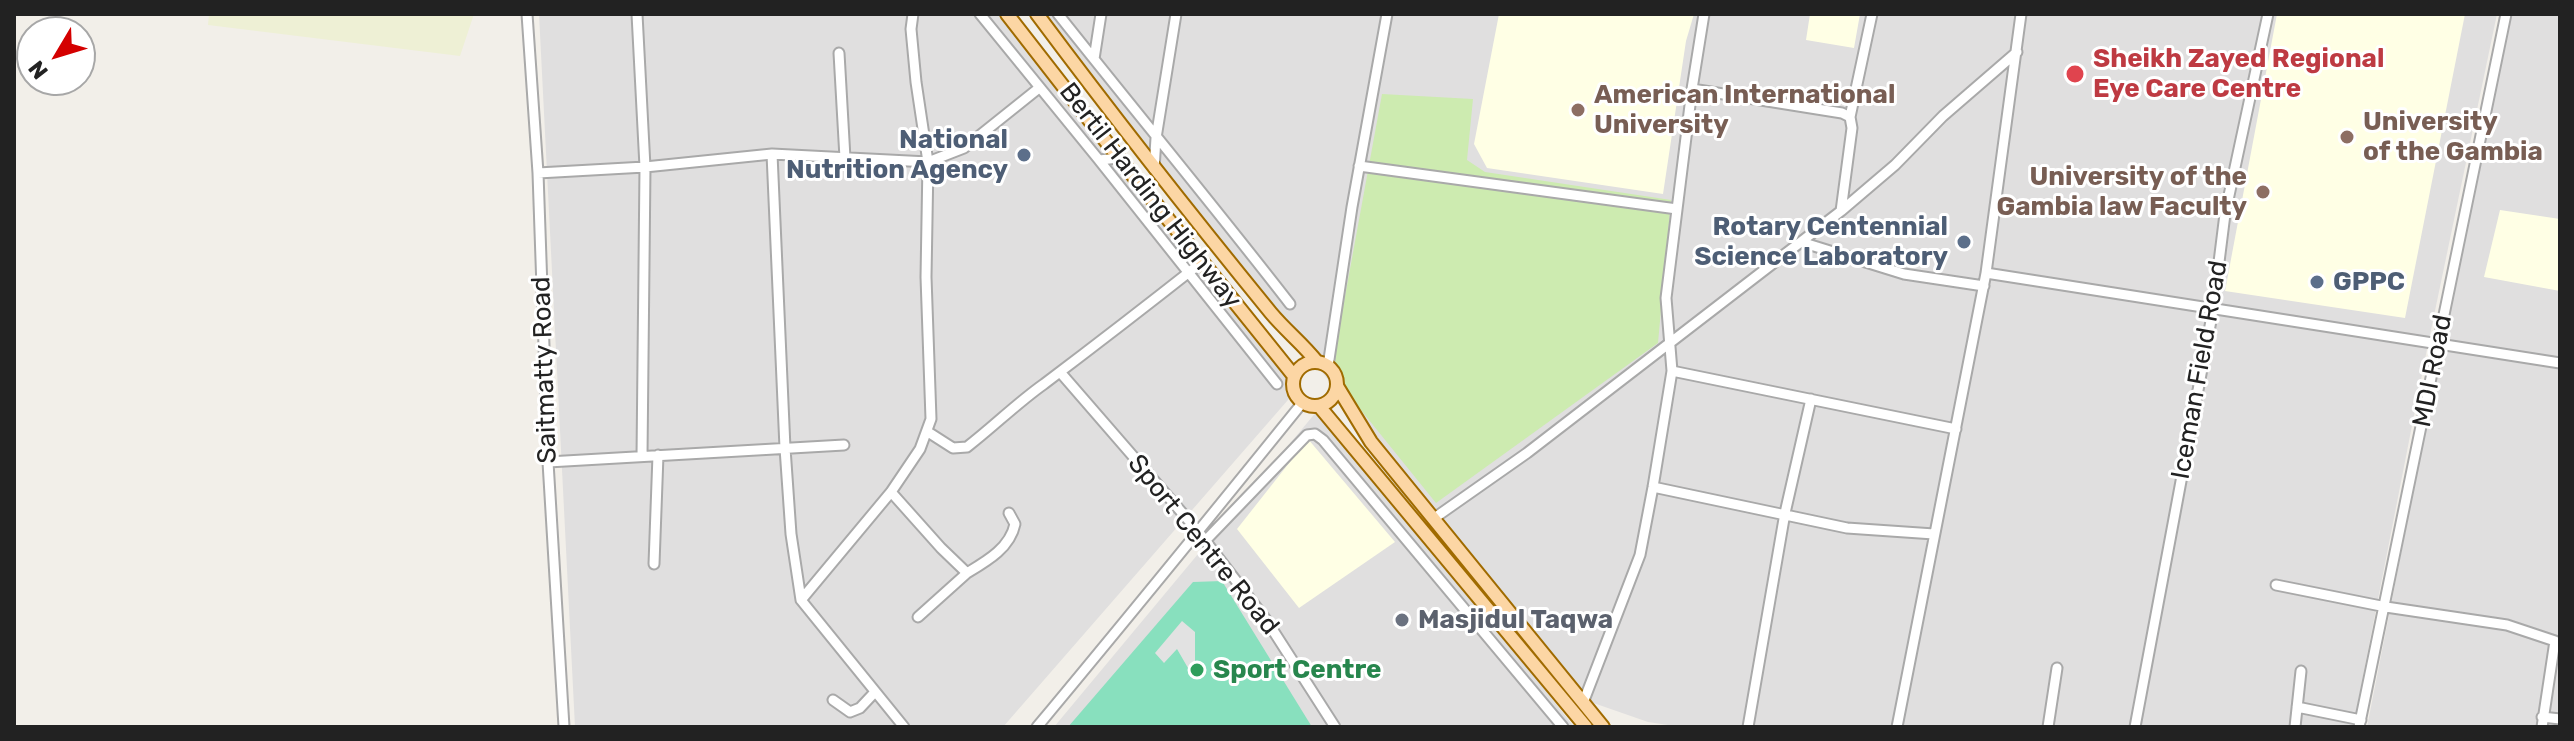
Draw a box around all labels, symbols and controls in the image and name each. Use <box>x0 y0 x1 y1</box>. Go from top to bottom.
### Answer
north arrow <box>16 16 96 96</box>
place label: Sheikh Zayed Regional Eye Care Centre <box>2093 43 2384 104</box>
text: N <box>23 55 54 84</box>
marker: Sheikh Zayed Regional Eye Care Centre <box>2064 63 2086 85</box>
street label: Bertil Harding Highway <box>1052 77 1248 315</box>
place label: American International University <box>1594 79 1895 140</box>
marker: American International University <box>1569 101 1587 119</box>
place label: University of the Gambia <box>2363 106 2543 168</box>
place label: National Nutrition Agency <box>786 124 1008 186</box>
marker: University of the Gambia <box>2338 128 2356 146</box>
marker: National Nutrition Agency <box>1015 146 1033 164</box>
place label: University of the Gambia law Faculty <box>1997 161 2247 222</box>
marker: University of the Gambia law Faculty <box>2254 183 2272 201</box>
place label: Rotary Centennial Science Laboratory <box>1694 211 1948 272</box>
marker: Rotary Centennial Science Laboratory <box>1955 233 1973 251</box>
street label: Iceman Field Road <box>2165 258 2235 482</box>
place label: GPPC <box>2333 266 2405 298</box>
marker: GPPC <box>2308 273 2326 291</box>
street label: Saitmatty Road <box>526 276 564 464</box>
street label: MDI Road <box>2407 312 2459 430</box>
street label: Sport Centre Road <box>1121 449 1285 641</box>
place label: Masjidul Taqwa <box>1418 604 1613 636</box>
marker: Masjidul Taqwa <box>1393 611 1411 629</box>
place label: Sport Centre <box>1213 654 1382 686</box>
marker: Sport Centre <box>1188 661 1206 679</box>

